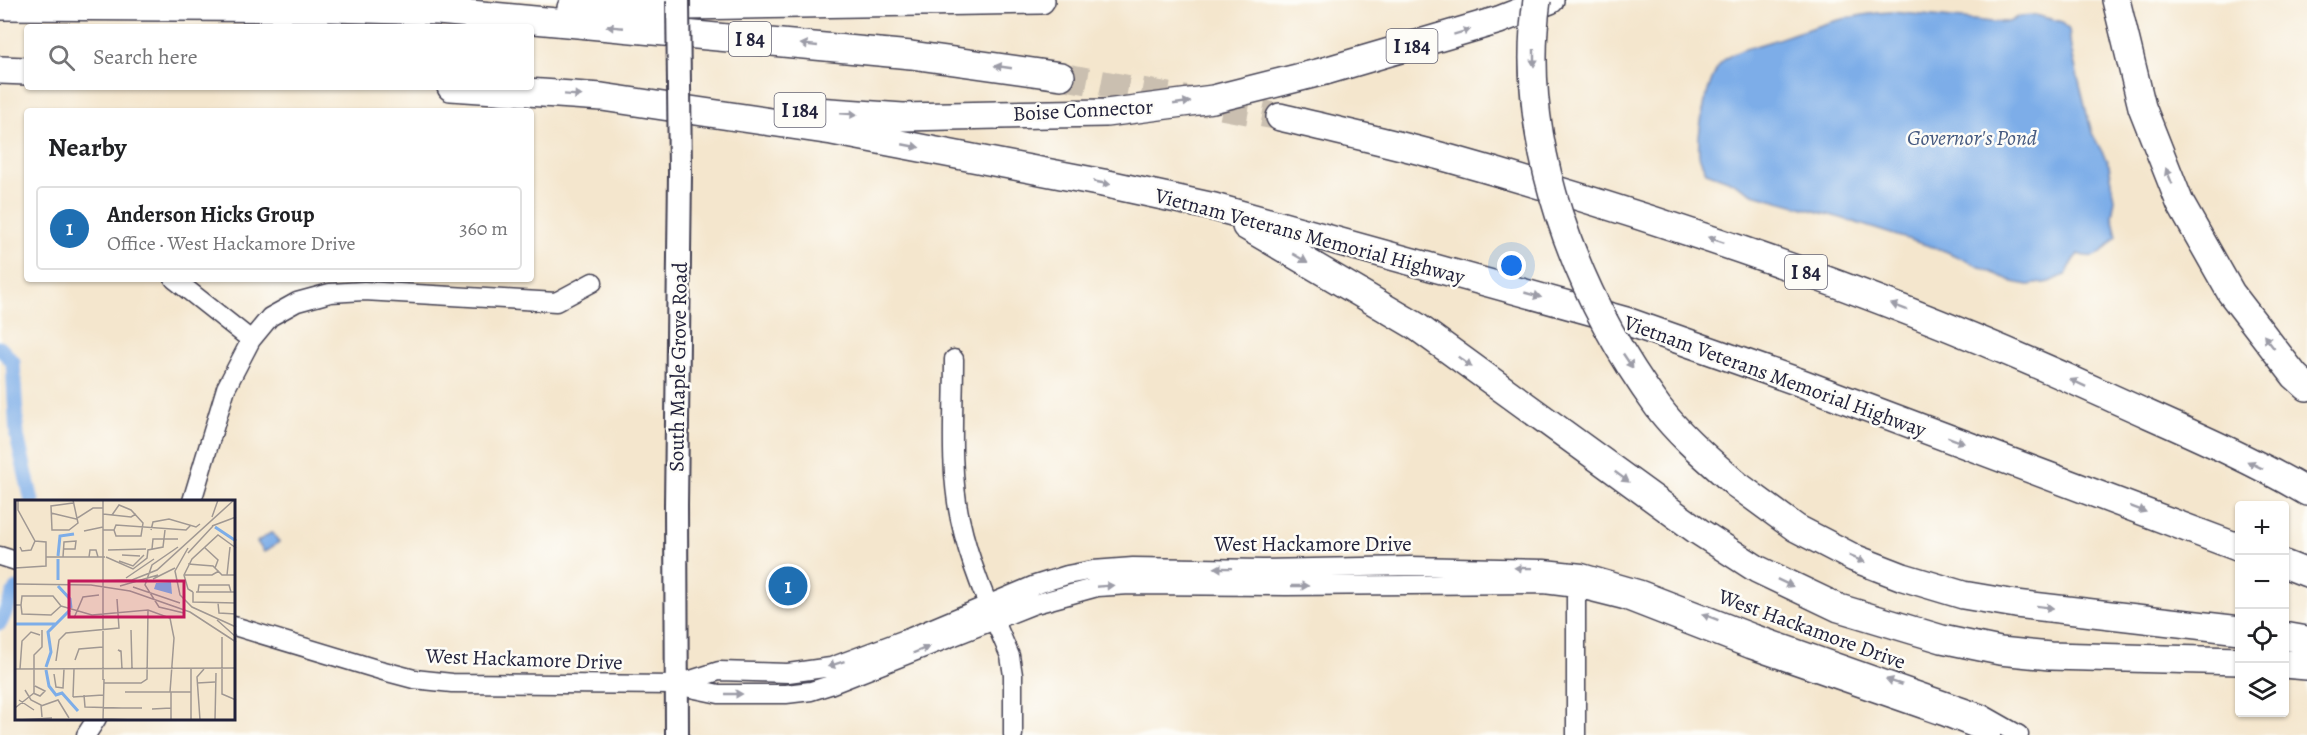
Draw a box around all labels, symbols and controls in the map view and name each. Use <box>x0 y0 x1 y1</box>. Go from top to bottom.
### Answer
one-way arrow <box>606 22 625 32</box>
road number: I 84 <box>729 22 771 56</box>
search box <box>24 24 534 90</box>
one-way arrow <box>1453 27 1471 36</box>
road number: I 184 <box>1386 29 1438 63</box>
one-way arrow <box>800 40 819 50</box>
icon: search <box>45 41 78 74</box>
text: Search here <box>93 42 198 72</box>
one-way arrow <box>1529 49 1538 68</box>
one-way arrow <box>993 63 1012 72</box>
one-way arrow <box>563 90 582 100</box>
street label: Boise Connector <box>1012 92 1154 128</box>
road number: I 184 <box>774 93 826 127</box>
one-way arrow <box>1173 98 1192 108</box>
one-way arrow <box>839 109 858 118</box>
water label: Governor's Pond <box>1907 123 2037 153</box>
text: Nearby <box>48 130 127 165</box>
one-way arrow <box>901 142 920 151</box>
one-way arrow <box>2164 167 2173 185</box>
one-way arrow <box>1093 178 1111 188</box>
street label: Vietnam Veterans Memorial Highway <box>1151 181 1469 291</box>
text: Anderson Hicks Group <box>107 200 314 230</box>
text: 1 <box>66 215 73 242</box>
text: 360 m <box>459 215 508 242</box>
text: Office · West Hackamore Drive <box>107 230 356 257</box>
one-way arrow <box>1706 234 1724 244</box>
your location <box>1497 251 1526 280</box>
one-way arrow <box>1292 252 1308 263</box>
road number: I 84 <box>1785 255 1827 289</box>
street label: South Maple Grove Road <box>662 261 694 472</box>
one-way arrow <box>1524 291 1542 301</box>
one-way arrow <box>1889 302 1907 312</box>
street label: Vietnam Veterans Memorial Highway <box>1619 308 1931 444</box>
one-way arrow <box>2263 335 2275 351</box>
one-way arrow <box>1622 352 1633 369</box>
one-way arrow <box>1456 356 1472 368</box>
one-way arrow <box>2070 378 2087 387</box>
one-way arrow <box>1947 436 1965 446</box>
one-way arrow <box>2246 460 2264 470</box>
one-way arrow <box>1614 471 1630 483</box>
inset map <box>15 500 236 720</box>
map controls <box>2235 501 2289 717</box>
button: + <box>2235 501 2289 555</box>
one-way arrow <box>2129 505 2147 515</box>
street label: West Hackamore Drive <box>1213 530 1412 558</box>
one-way arrow <box>1848 554 1866 564</box>
button: − <box>2235 555 2289 609</box>
one-way arrow <box>1213 563 1232 573</box>
pin: 1 <box>768 564 808 608</box>
one-way arrow <box>1513 564 1532 573</box>
one-way arrow <box>1777 578 1794 587</box>
one-way arrow <box>1095 581 1114 591</box>
one-way arrow <box>1290 581 1309 591</box>
street label: West Hackamore Drive <box>1714 582 1910 676</box>
one-way arrow <box>2035 602 2054 612</box>
button: locate <box>2235 609 2289 663</box>
one-way arrow <box>1701 611 1719 621</box>
street label: West Hackamore Drive <box>424 642 623 676</box>
one-way arrow <box>912 644 930 654</box>
one-way arrow <box>827 660 845 670</box>
button: layers <box>2235 663 2289 717</box>
one-way arrow <box>1885 677 1903 687</box>
one-way arrow <box>724 689 743 699</box>

